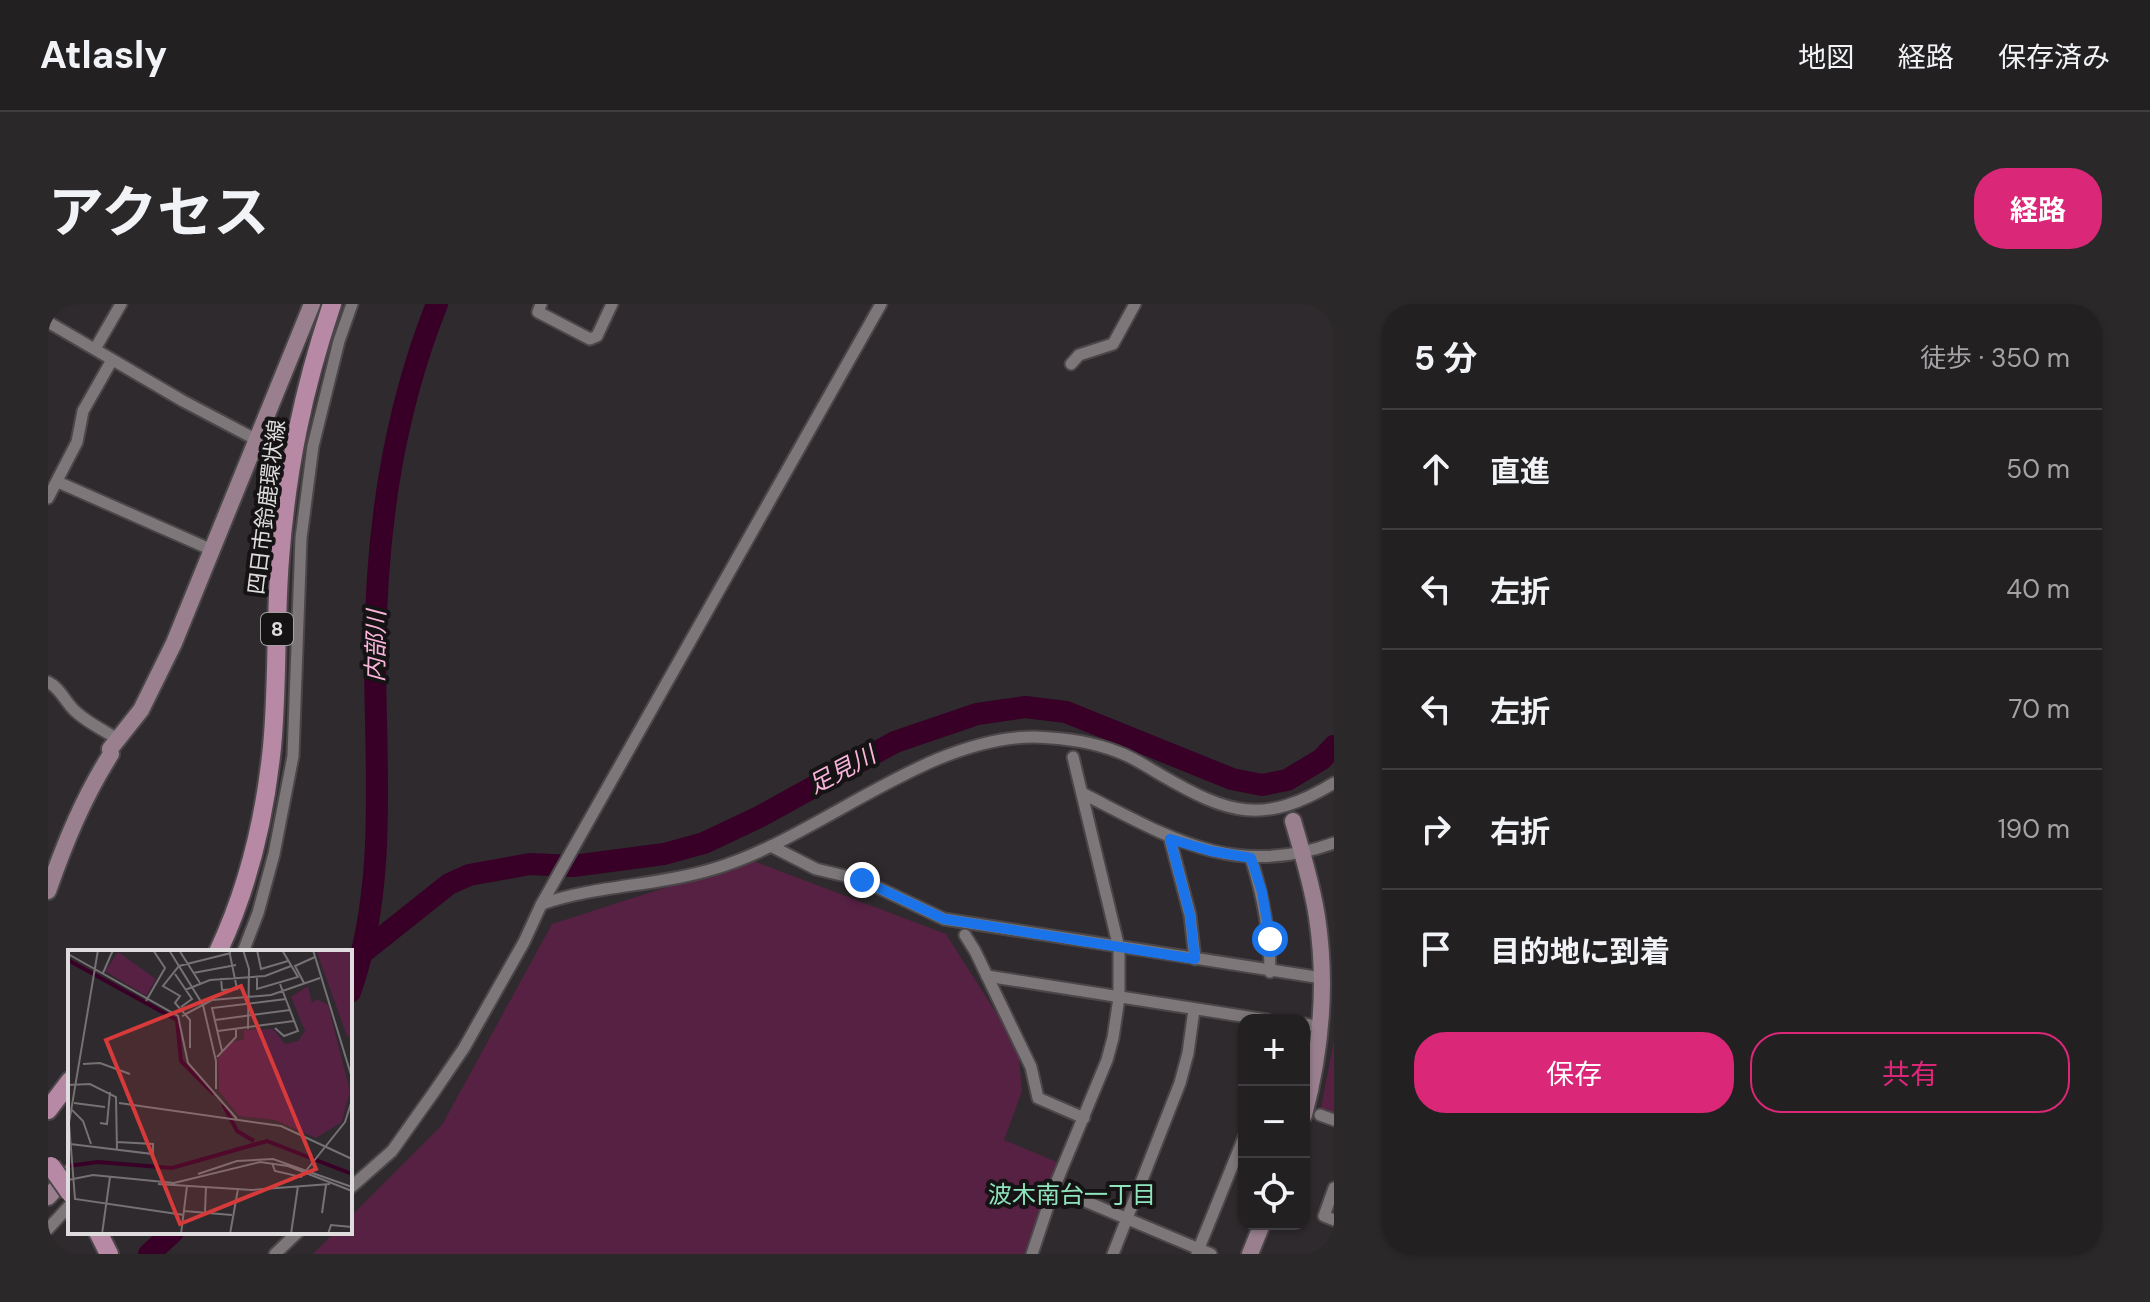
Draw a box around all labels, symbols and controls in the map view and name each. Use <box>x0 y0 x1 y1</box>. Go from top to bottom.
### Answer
text: Atlasly <box>40 30 167 80</box>
text: 地図 <box>1798 39 1854 76</box>
text: 経路 <box>1898 39 1954 76</box>
text: 保存済み <box>1998 39 2110 76</box>
button: 経路 <box>1974 168 2102 249</box>
text: アクセス <box>48 176 269 249</box>
text: 5 分 <box>1414 336 1477 381</box>
text: 徒歩 · 350 m <box>1920 341 2070 375</box>
street label: 四日市鈴鹿環状線 <box>241 418 292 596</box>
icon: ahead <box>1414 447 1458 491</box>
text: 直進 <box>1490 452 1550 491</box>
text: 50 m <box>2006 452 2070 486</box>
icon: left <box>1414 567 1458 611</box>
text: 左折 <box>1490 572 1550 611</box>
text: 40 m <box>2006 572 2070 606</box>
water label: 内部川 <box>359 607 392 682</box>
road number: 8 <box>261 613 293 645</box>
icon: left <box>1414 687 1458 731</box>
text: 左折 <box>1490 692 1550 731</box>
text: 70 m <box>2009 692 2070 726</box>
water label: 足見川 <box>803 738 883 800</box>
icon: right <box>1414 807 1458 851</box>
text: 右折 <box>1490 812 1550 851</box>
text: 190 m <box>1998 812 2070 846</box>
route end <box>844 862 880 898</box>
route start <box>1252 921 1288 957</box>
icon: arrive <box>1414 927 1458 971</box>
text: 目的地に到着 <box>1490 932 1670 971</box>
inset map <box>68 950 352 1234</box>
map controls <box>1238 1014 1310 1230</box>
button: + <box>1238 1014 1310 1086</box>
button: 保存 <box>1414 1032 1734 1113</box>
button: 共有 <box>1750 1032 2070 1113</box>
button: − <box>1238 1086 1310 1158</box>
button: locate <box>1238 1158 1310 1230</box>
district label: 波木南台一丁目 <box>988 1179 1156 1210</box>

